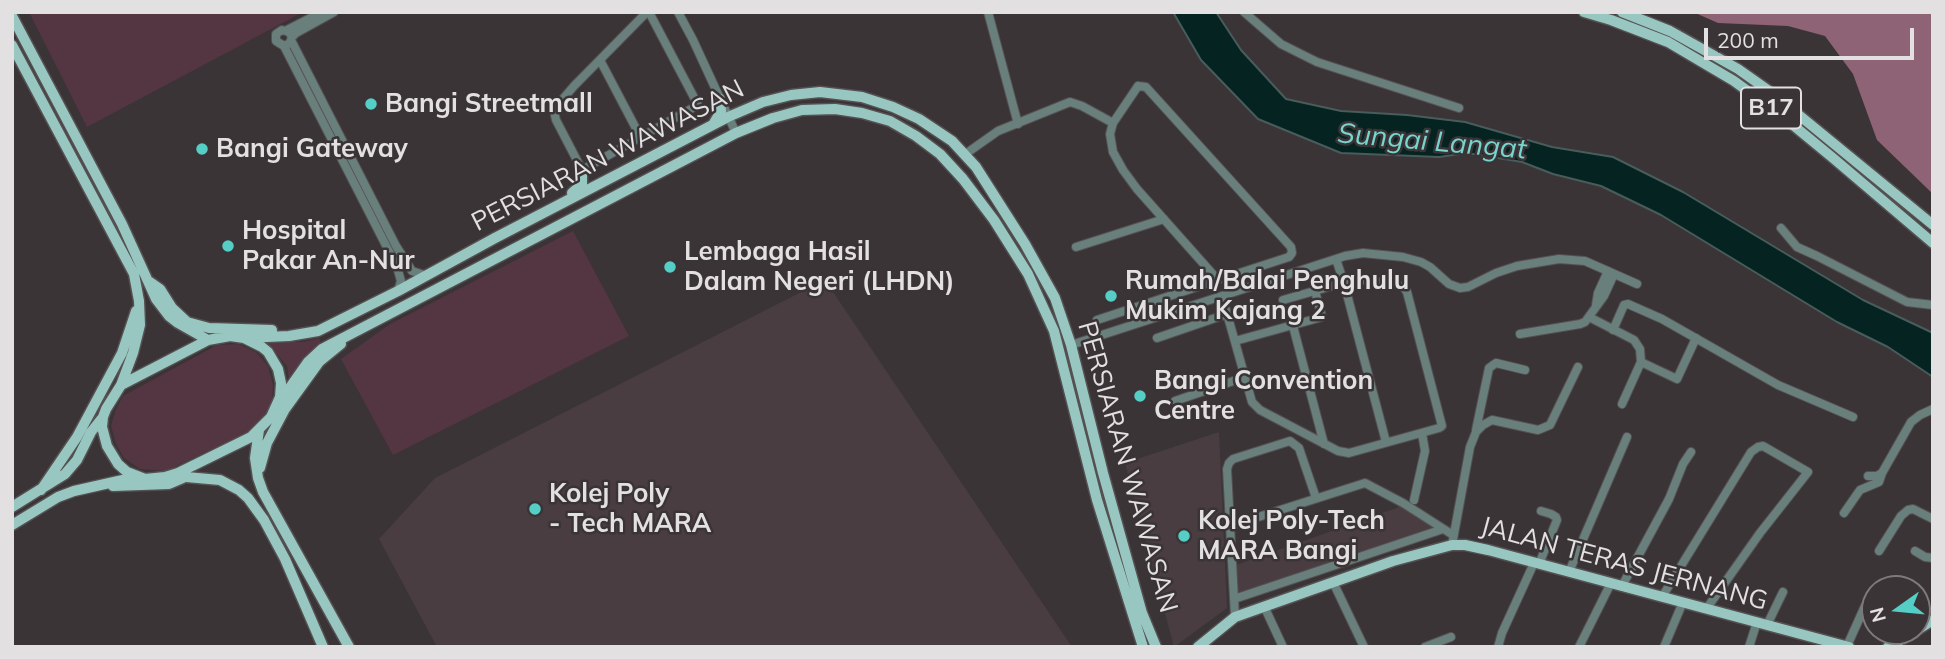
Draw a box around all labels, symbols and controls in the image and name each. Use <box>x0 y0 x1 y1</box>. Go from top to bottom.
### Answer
scale bar <box>1707 14 1917 58</box>
text: 200 m <box>1717 27 1779 53</box>
street label: PERSIARAN WAWASAN <box>467 74 749 238</box>
place label: Bangi Streetmall <box>385 88 593 120</box>
road number: B17 <box>1741 88 1801 128</box>
marker: Bangi Streetmall <box>363 96 379 112</box>
water label: Sungai Langat <box>1336 117 1528 167</box>
place label: Bangi Gateway <box>216 133 408 165</box>
marker: Bangi Gateway <box>194 141 210 157</box>
place label: Hospital Pakar An-Nur <box>242 215 414 276</box>
place label: Lembaga Hasil Dalam Negeri (LHDN) <box>684 236 954 298</box>
marker: Hospital Pakar An-Nur <box>220 238 236 254</box>
marker: Lembaga Hasil Dalam Negeri (LHDN) <box>662 259 678 275</box>
place label: Rumah/Balai Penghulu Mukim Kajang 2 <box>1125 265 1409 326</box>
marker: Rumah/Balai Penghulu Mukim Kajang 2 <box>1103 288 1119 304</box>
street label: PERSIARAN WAWASAN <box>1070 318 1184 616</box>
place label: Bangi Convention Centre <box>1154 365 1373 426</box>
marker: Bangi Convention Centre <box>1132 388 1148 404</box>
place label: Kolej Poly - Tech MARA <box>549 478 711 540</box>
marker: Kolej Poly - Tech MARA <box>527 501 543 517</box>
place label: Kolej Poly-Tech MARA Bangi <box>1198 505 1385 566</box>
street label: JALAN TERAS JERNANG <box>1477 511 1771 617</box>
marker: Kolej Poly-Tech MARA Bangi <box>1176 528 1192 544</box>
north arrow <box>1861 575 1931 645</box>
text: N <box>1864 605 1891 625</box>

